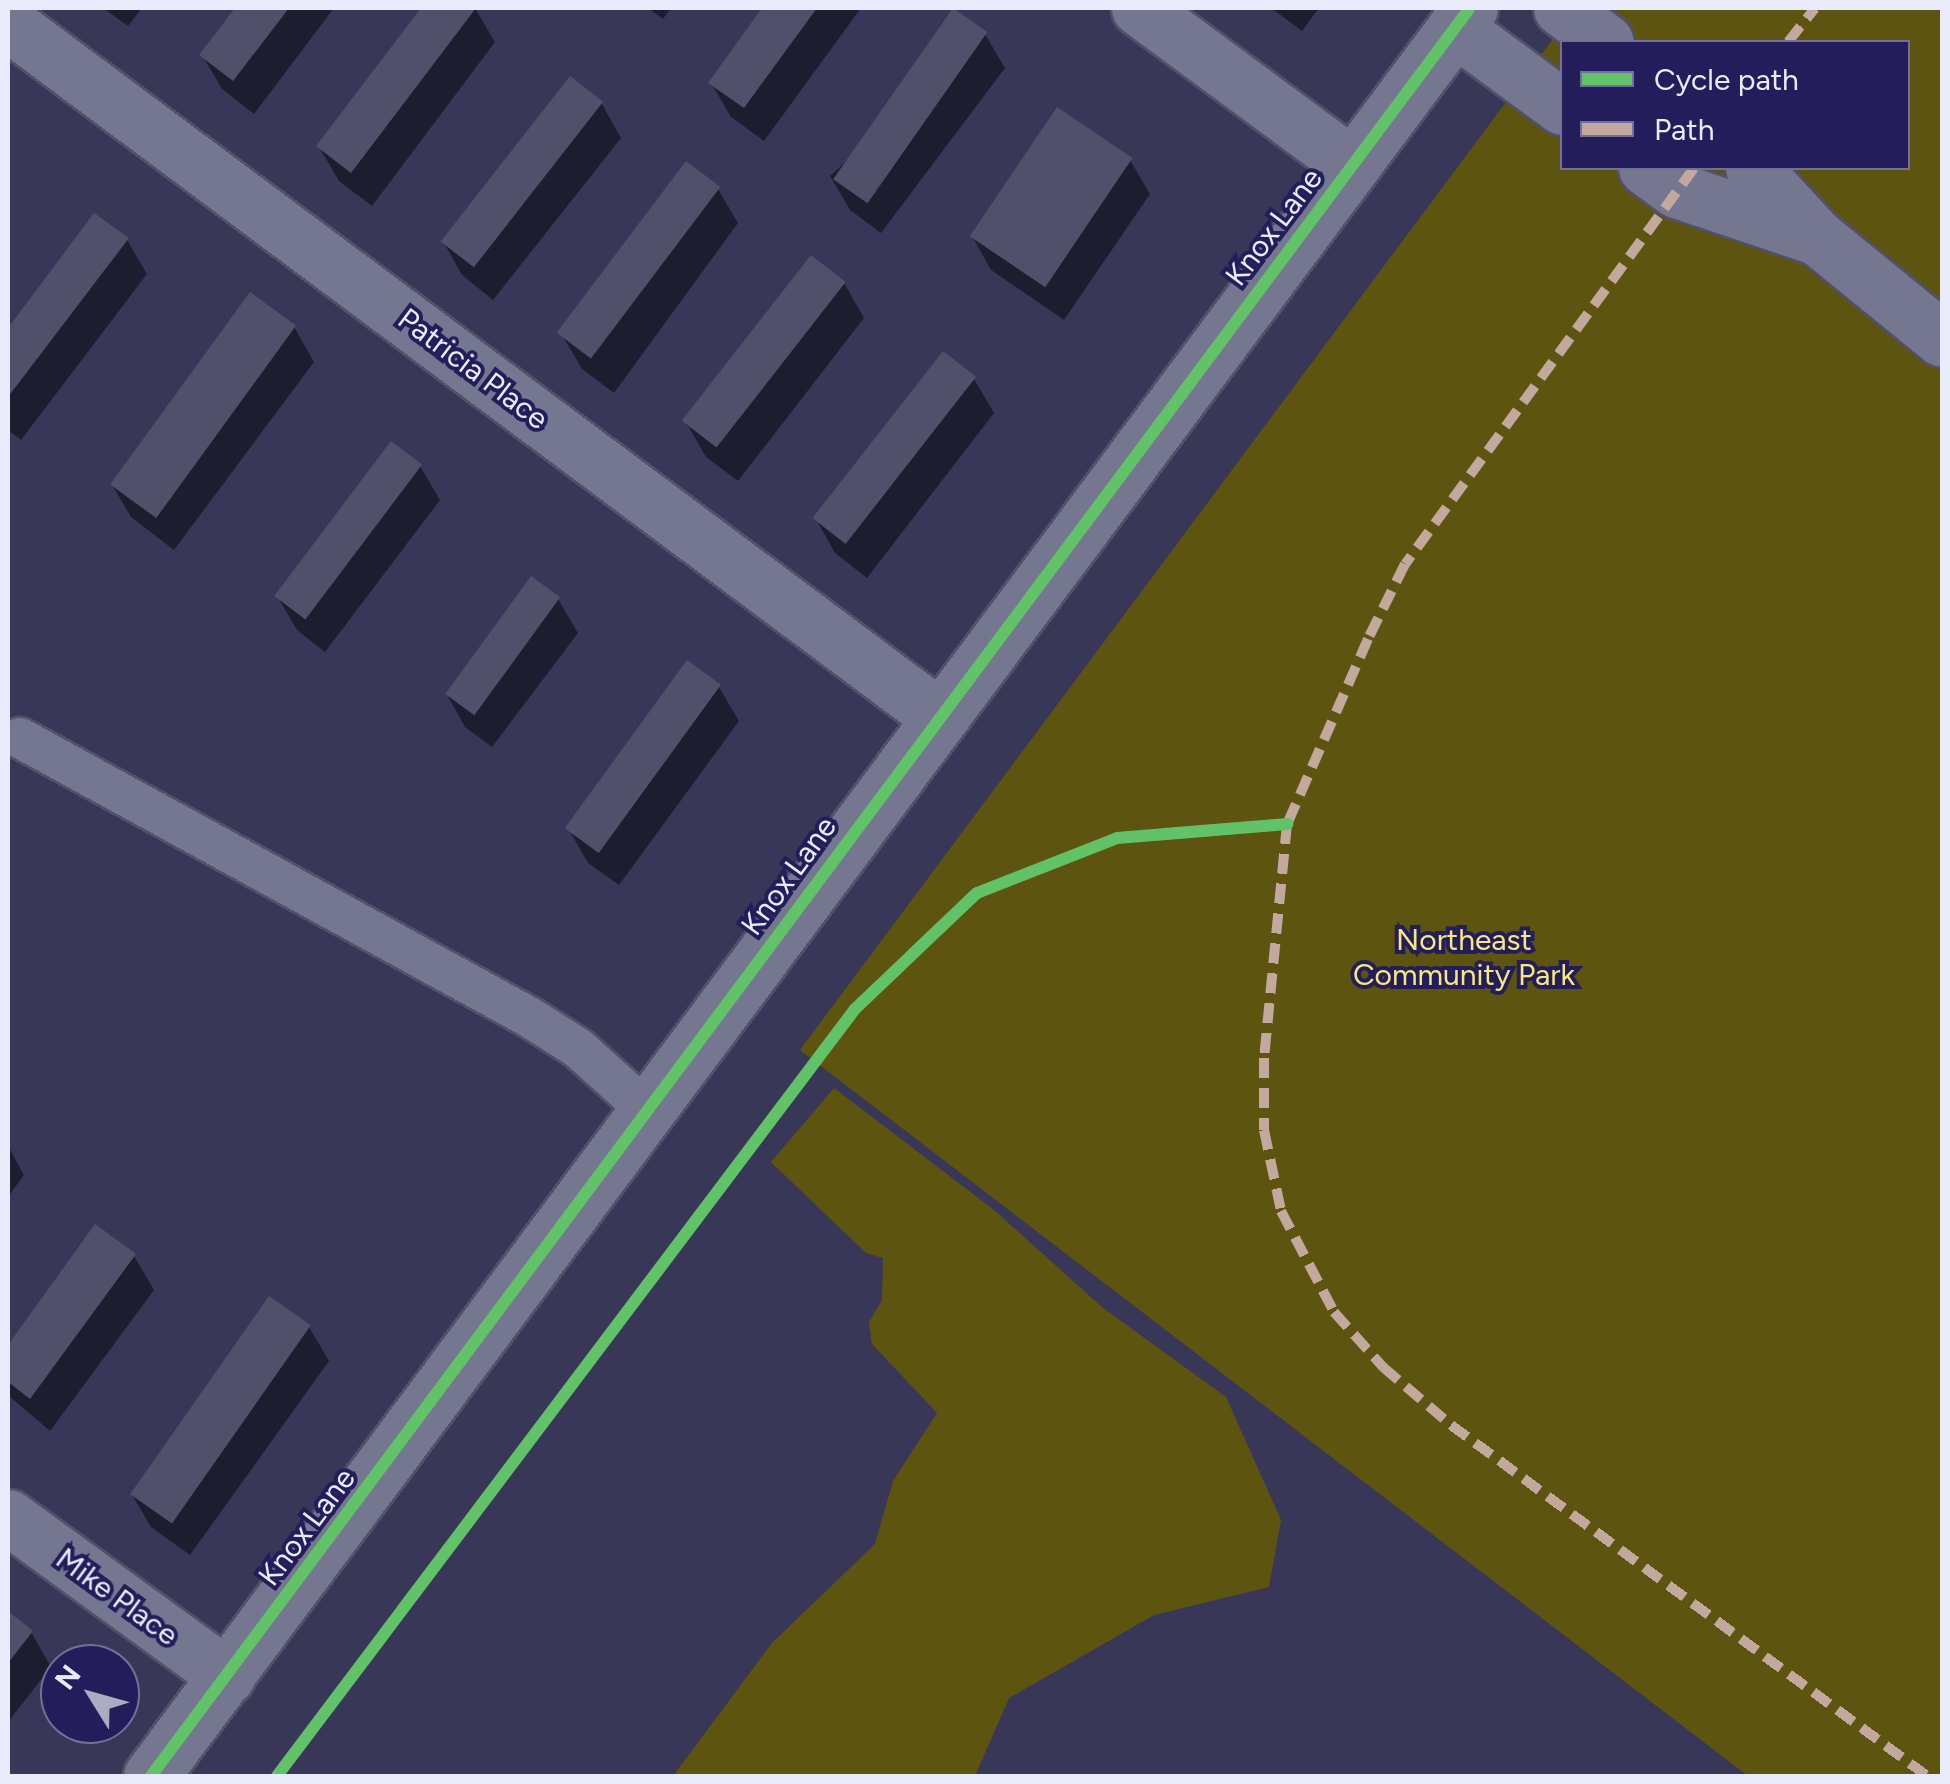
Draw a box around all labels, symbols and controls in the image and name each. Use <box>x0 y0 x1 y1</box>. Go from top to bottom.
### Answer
legend <box>1560 40 1910 170</box>
text: Cycle path <box>1654 61 1799 98</box>
text: Path <box>1654 111 1714 148</box>
street label: Knox Lane <box>1218 161 1330 293</box>
street label: Patricia Place <box>391 301 555 437</box>
street label: Knox Lane <box>734 810 844 942</box>
park label: Northeast Community Park <box>1353 922 1575 992</box>
street label: Knox Lane <box>251 1461 363 1593</box>
street label: Mike Place <box>49 1541 185 1653</box>
north arrow <box>40 1644 140 1744</box>
text: N <box>48 1658 88 1696</box>

